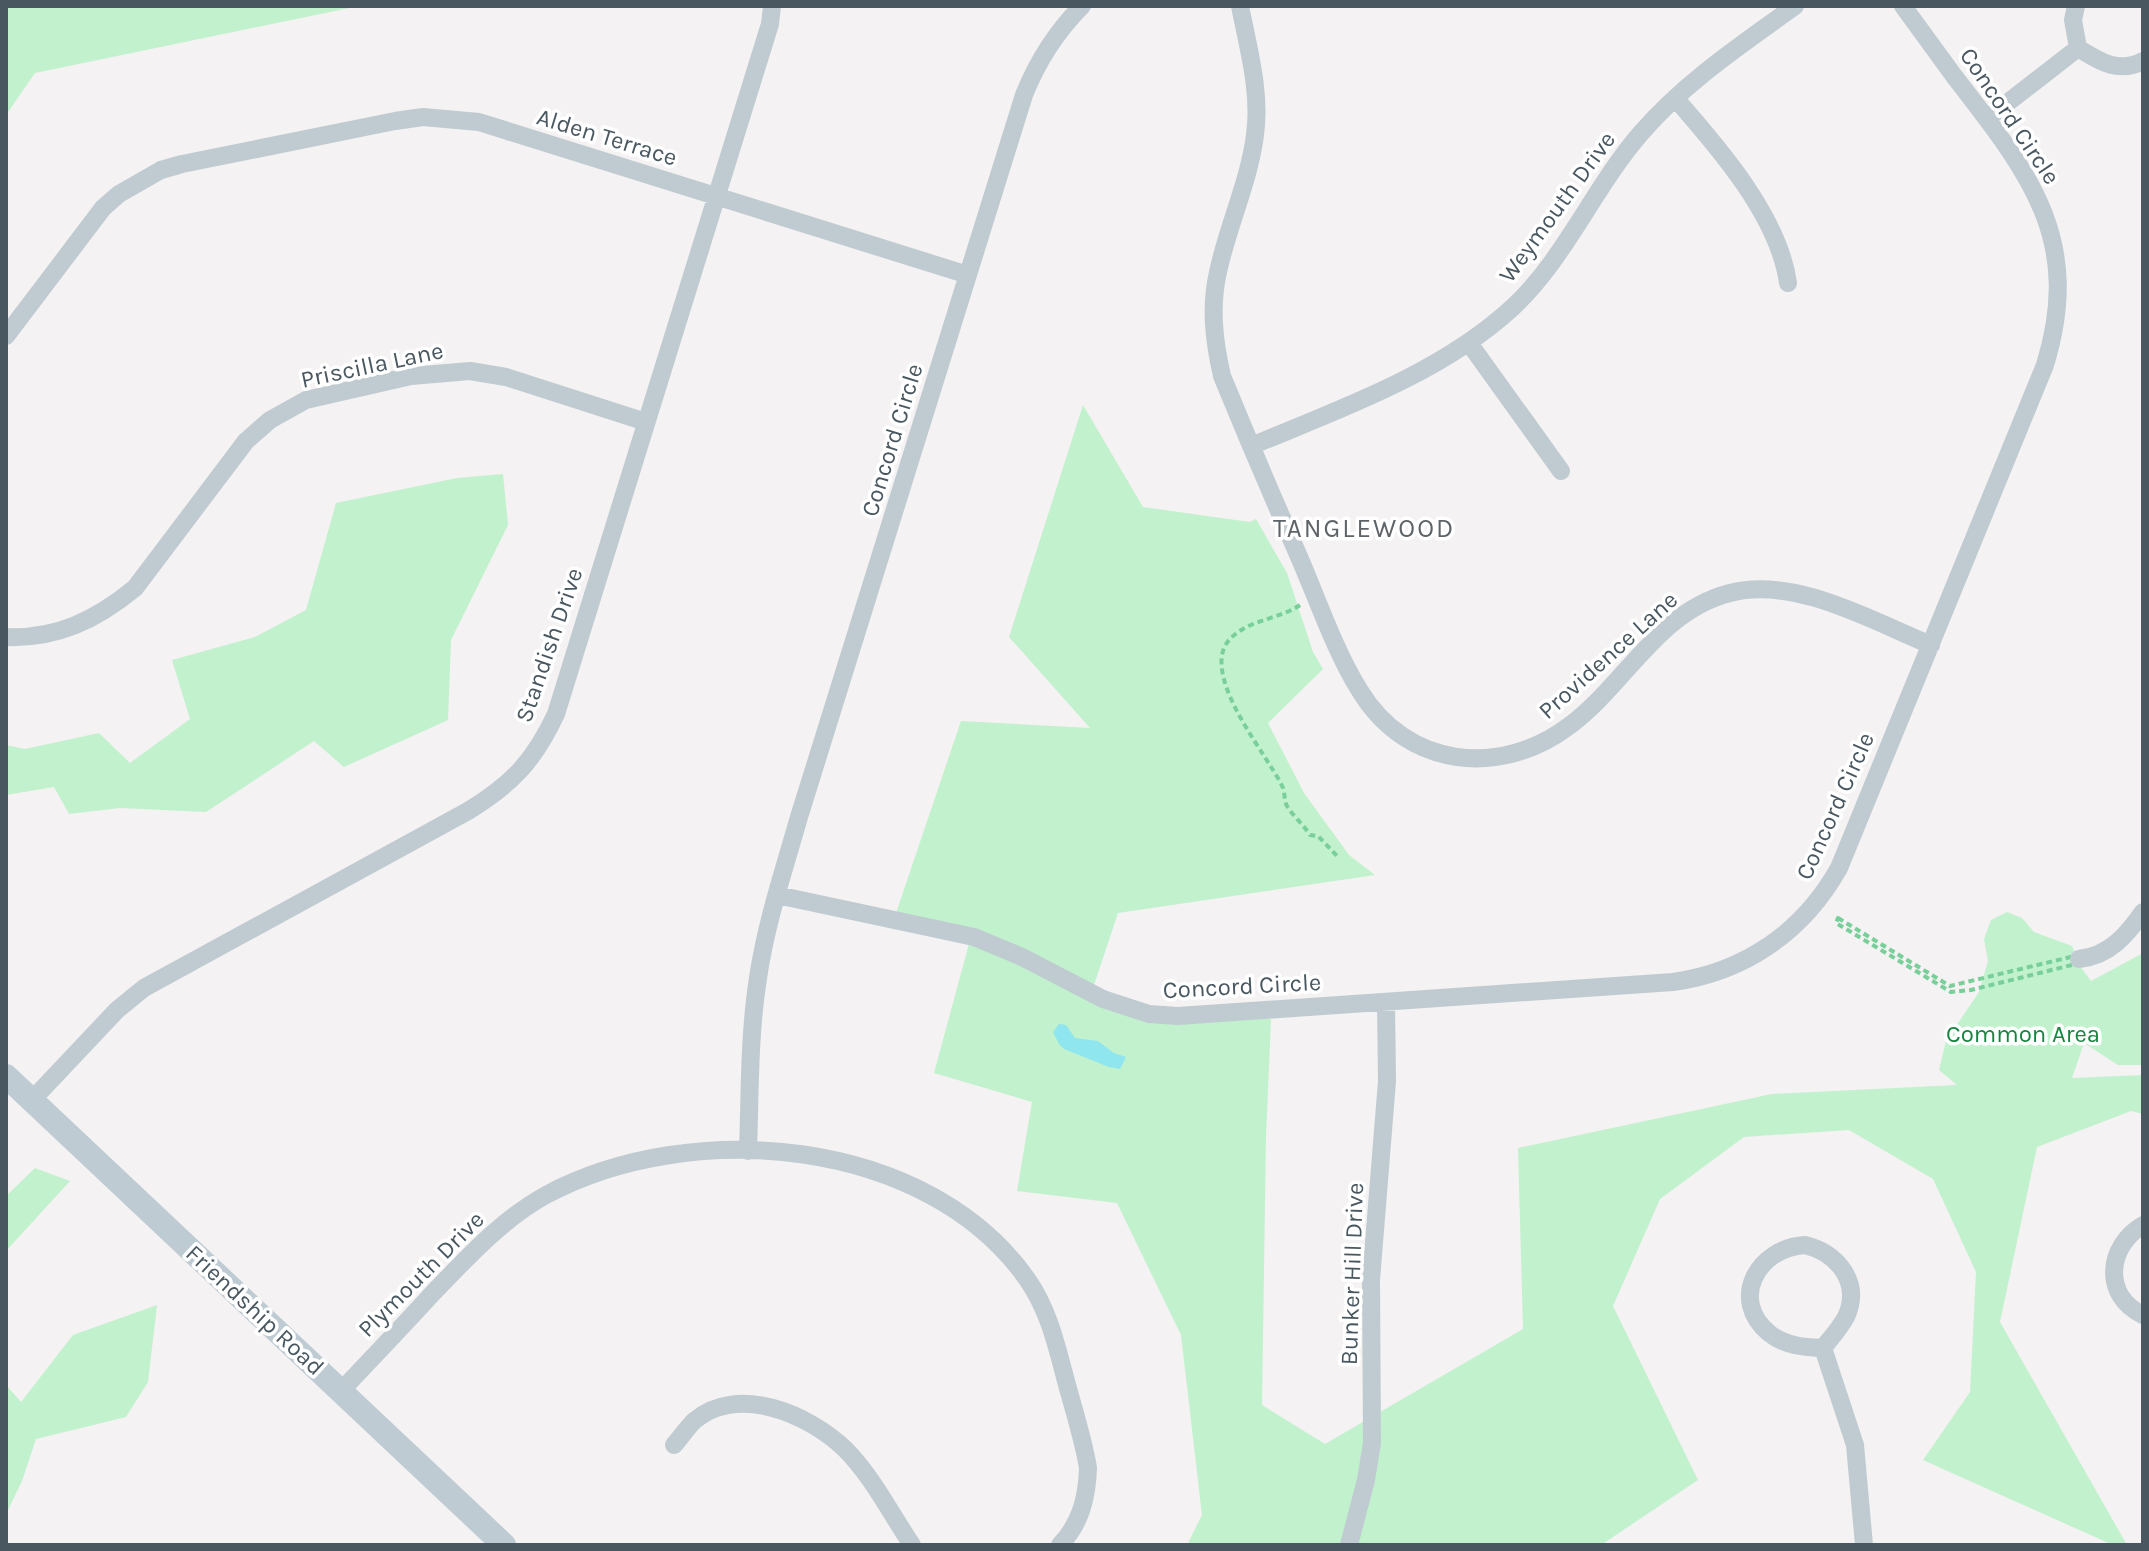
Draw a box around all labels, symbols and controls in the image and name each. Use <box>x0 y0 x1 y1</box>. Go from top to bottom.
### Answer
street label: Concord Circle <box>1954 43 2066 189</box>
street label: Alden Terrace <box>534 102 680 172</box>
street label: Weymouth Drive <box>1493 126 1621 288</box>
street label: Priscilla Lane <box>298 336 446 394</box>
street label: Concord Circle <box>855 360 929 520</box>
district label: TANGLEWOOD <box>1273 513 1455 544</box>
street label: Standish Drive <box>509 564 589 726</box>
street label: Providence Lane <box>1533 585 1683 725</box>
street label: Concord Circle <box>1790 728 1880 884</box>
street label: Concord Circle <box>1162 968 1322 1004</box>
park label: Common Area <box>1946 1020 2100 1048</box>
street label: Bunker Hill Drive <box>1335 1182 1369 1366</box>
street label: Plymouth Drive <box>352 1205 490 1343</box>
street label: Friendship Road <box>180 1239 330 1381</box>

